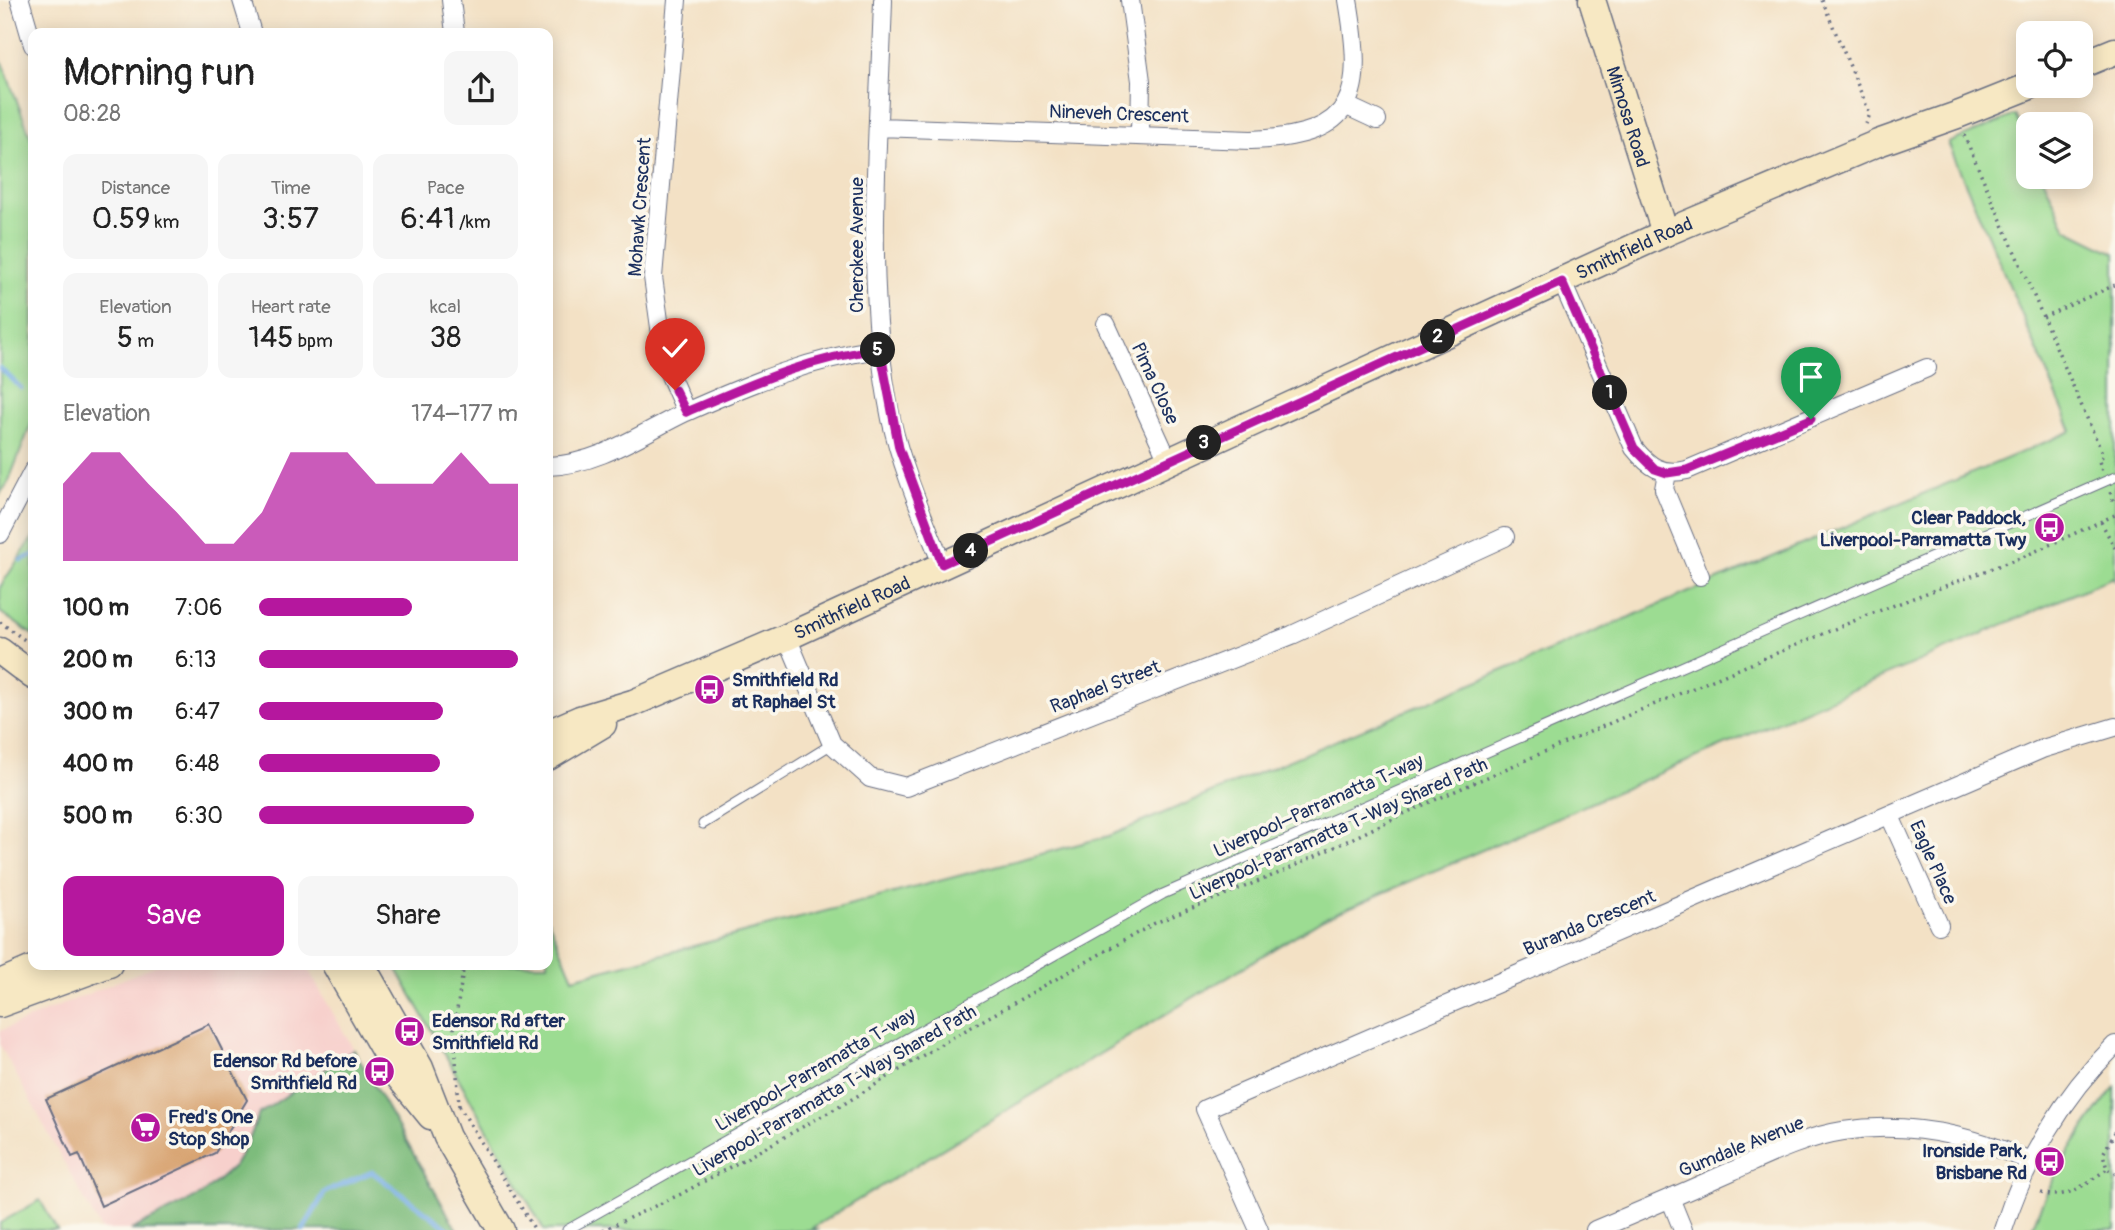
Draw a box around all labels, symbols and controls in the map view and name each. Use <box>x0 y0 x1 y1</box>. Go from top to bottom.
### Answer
map controls <box>2016 21 2093 189</box>
button: locate <box>2016 21 2093 98</box>
text: Morning run <box>63 49 255 97</box>
button: share <box>444 51 518 125</box>
street label: Mimosa Road <box>1600 63 1655 170</box>
text: 08:28 <box>63 99 121 128</box>
street label: Nineveh Crescent <box>1049 100 1190 128</box>
button: layers <box>2016 112 2093 189</box>
street label: Mohawk Crescent <box>623 136 657 277</box>
text: Distance <box>101 176 170 200</box>
text: Time <box>271 176 310 200</box>
text: Pace <box>427 176 464 200</box>
street label: Cherokee Avenue <box>845 176 869 313</box>
text: 0.59 <box>92 200 150 237</box>
text: 3:57 <box>262 200 319 237</box>
text: 6:41 <box>400 200 455 237</box>
text: km <box>150 210 179 234</box>
text: /km <box>455 210 491 234</box>
street label: Smithfield Road <box>1572 212 1696 285</box>
text: Elevation <box>99 295 172 319</box>
text: Heart rate <box>250 295 331 319</box>
text: kcal <box>430 295 461 319</box>
pin <box>645 318 705 390</box>
text: 5 <box>117 319 133 356</box>
text: 145 <box>248 319 294 356</box>
text: 38 <box>430 319 461 356</box>
pin: 2 <box>1420 320 1456 354</box>
text: 2 <box>1432 324 1443 348</box>
text: m <box>133 329 154 353</box>
text: bpm <box>294 329 333 353</box>
icon: check <box>656 329 694 367</box>
pin: 5 <box>860 332 896 368</box>
text: 5 <box>872 337 883 361</box>
street label: Pima Close <box>1126 339 1185 429</box>
pin <box>1781 347 1841 419</box>
icon: arrive <box>1792 358 1830 396</box>
pin: 1 <box>1592 376 1628 410</box>
text: 1 <box>1606 380 1613 404</box>
text: Elevation <box>63 399 151 428</box>
text: 174–177 m <box>411 399 518 428</box>
pin: 3 <box>1186 426 1222 460</box>
text: 3 <box>1198 430 1209 454</box>
place label: Clear Paddock, Liverpool-Parramatta Twy <box>1820 506 2027 552</box>
bus stop icon: Clear Paddock, Liverpool-Parramatta Twy <box>2032 511 2066 545</box>
pin: 4 <box>954 534 988 568</box>
text: 4 <box>965 538 976 562</box>
street label: Smithfield Road <box>790 571 914 645</box>
text: 100 m <box>63 593 129 622</box>
text: 7:06 <box>175 593 222 622</box>
text: 200 m <box>63 645 133 674</box>
text: 6:13 <box>175 645 216 674</box>
street label: Raphael Street <box>1047 655 1164 719</box>
place label: Smithfield Rd at Raphael St <box>732 668 839 714</box>
bus stop icon: Smithfield Rd at Raphael St <box>692 673 726 707</box>
text: 300 m <box>63 697 133 726</box>
text: 6:47 <box>175 697 220 726</box>
text: 400 m <box>63 749 133 778</box>
text: 6:48 <box>175 749 219 778</box>
street label: Liverpool–Parramatta T-way <box>1210 749 1427 863</box>
street label: Liverpool-Parramatta T-Way Shared Path <box>1186 752 1491 906</box>
text: 500 m <box>63 801 132 830</box>
text: 6:30 <box>175 801 223 830</box>
street label: Eagle Place <box>1904 817 1962 909</box>
button: Save <box>63 876 284 956</box>
button: Share <box>298 876 518 956</box>
street label: Buranda Crescent <box>1520 884 1659 962</box>
street label: Liverpool-Parramatta T-Way Shared Path <box>688 999 981 1182</box>
street label: Liverpool–Parramatta T-way <box>711 1003 920 1137</box>
place label: Edensor Rd after Smithfield Rd <box>432 1009 565 1055</box>
bus stop icon: Edensor Rd after Smithfield Rd <box>392 1014 426 1048</box>
place label: Edensor Rd before Smithfield Rd <box>213 1049 358 1095</box>
bus stop icon: Edensor Rd before Smithfield Rd <box>363 1054 397 1088</box>
place label: Fred's One Stop Shop <box>168 1105 254 1151</box>
supermarket icon: Fred's One Stop Shop <box>128 1110 162 1144</box>
street label: Gumdale Avenue <box>1675 1111 1808 1183</box>
place label: Ironside Park, Brisbane Rd <box>1922 1139 2027 1185</box>
bus stop icon: Ironside Park, Brisbane Rd <box>2033 1144 2067 1178</box>

